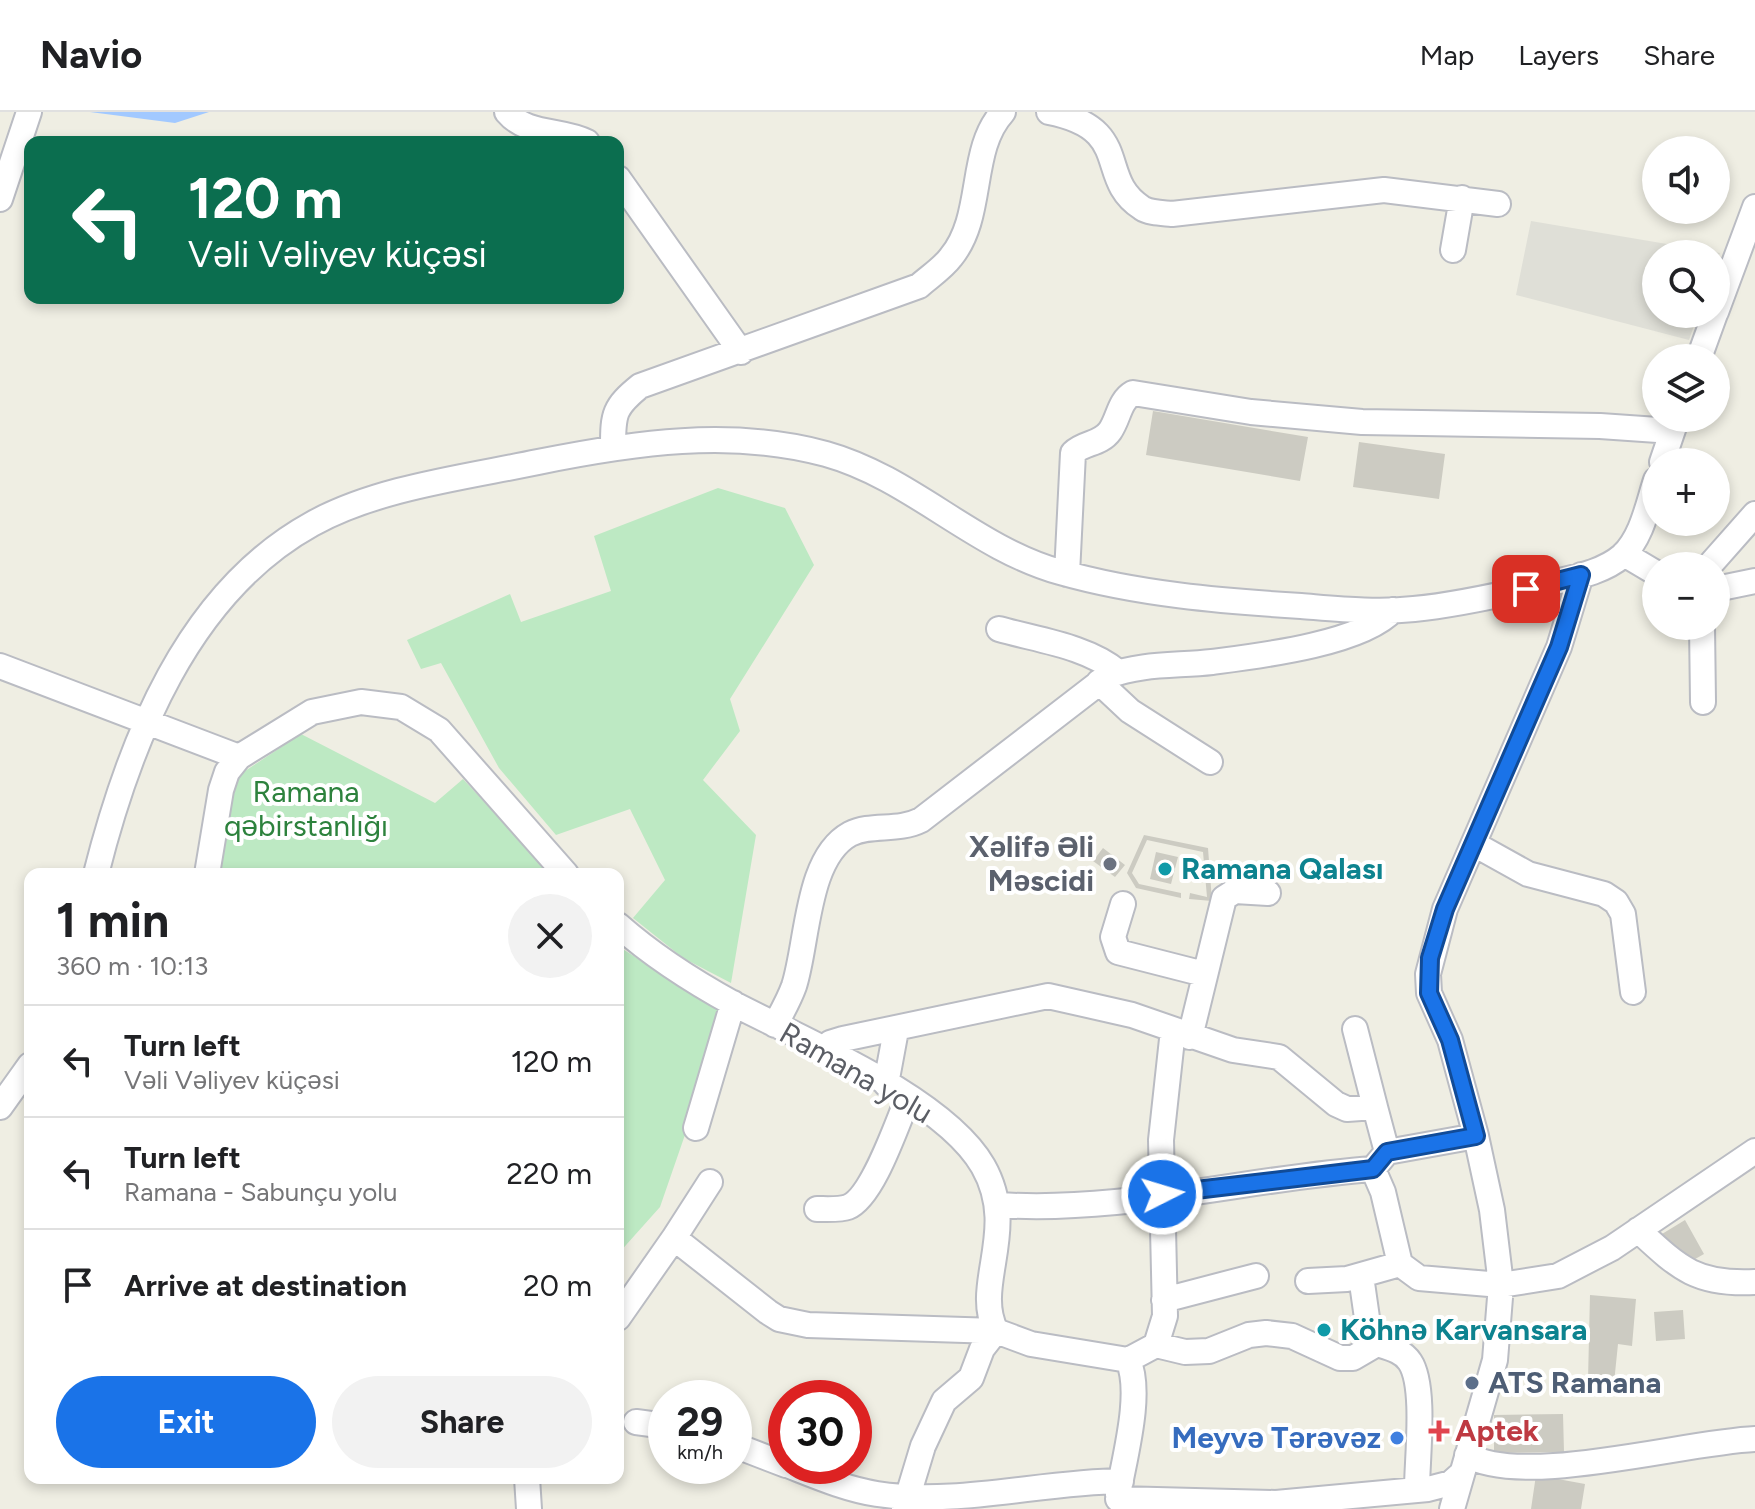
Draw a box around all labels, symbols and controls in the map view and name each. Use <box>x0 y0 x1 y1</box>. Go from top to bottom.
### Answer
text: Navio <box>40 32 142 78</box>
text: Map <box>1420 38 1474 72</box>
text: Layers <box>1518 38 1599 72</box>
text: Share <box>1643 38 1715 72</box>
map controls <box>1642 136 1730 640</box>
button: sound <box>1642 136 1730 224</box>
text: 120 m <box>188 165 343 232</box>
icon: left <box>56 168 160 272</box>
text: Vəli Vəliyev küçəsi <box>188 233 487 276</box>
button: search <box>1642 240 1730 328</box>
button: layers <box>1642 344 1730 432</box>
button: + <box>1642 448 1730 536</box>
button: − <box>1642 552 1730 640</box>
pin <box>1492 555 1560 623</box>
icon: arrive <box>1504 567 1548 611</box>
park label: Ramana qəbirstanlığı <box>224 773 388 844</box>
place label: Xəlifə Əli Məscidi <box>969 828 1094 899</box>
place label: Ramana Qalası <box>1181 850 1384 887</box>
marker: Xəlifə Əli Məscidi <box>1101 855 1119 873</box>
marker: Ramana Qalası <box>1156 860 1174 878</box>
text: 1 min <box>56 891 169 949</box>
button: close <box>508 894 592 978</box>
text: 360 m · 10:13 <box>56 950 208 982</box>
street label: Ramana yolu <box>773 1014 939 1131</box>
text: Turn left <box>124 1027 241 1064</box>
icon: left <box>56 1039 100 1083</box>
text: 120 m <box>511 1043 592 1080</box>
text: Vəli Vəliyev küçəsi <box>124 1064 340 1096</box>
text: Turn left <box>124 1139 241 1176</box>
icon: left <box>56 1151 100 1195</box>
position arrow <box>1120 1152 1204 1236</box>
text: 220 m <box>506 1155 592 1192</box>
text: Ramana - Sabunçu yolu <box>124 1176 398 1208</box>
icon: arrive <box>56 1263 100 1307</box>
text: Arrive at destination <box>124 1267 407 1304</box>
text: 20 m <box>523 1267 592 1304</box>
place label: Köhnə Karvansara <box>1340 1311 1587 1348</box>
marker: Köhnə Karvansara <box>1315 1321 1333 1339</box>
place label: ATS Ramana <box>1488 1364 1661 1401</box>
marker: ATS Ramana <box>1463 1374 1481 1392</box>
button: Exit <box>56 1376 316 1468</box>
button: Share <box>332 1376 592 1468</box>
speed limit sign: 30 <box>768 1380 872 1484</box>
text: 29 <box>677 1398 723 1446</box>
place label: Aptek <box>1455 1412 1539 1449</box>
place label: Meyvə Tərəvəz <box>1172 1419 1381 1456</box>
marker: Aptek <box>1430 1422 1448 1440</box>
marker: Meyvə Tərəvəz <box>1388 1429 1406 1447</box>
text: km/h <box>677 1440 723 1464</box>

